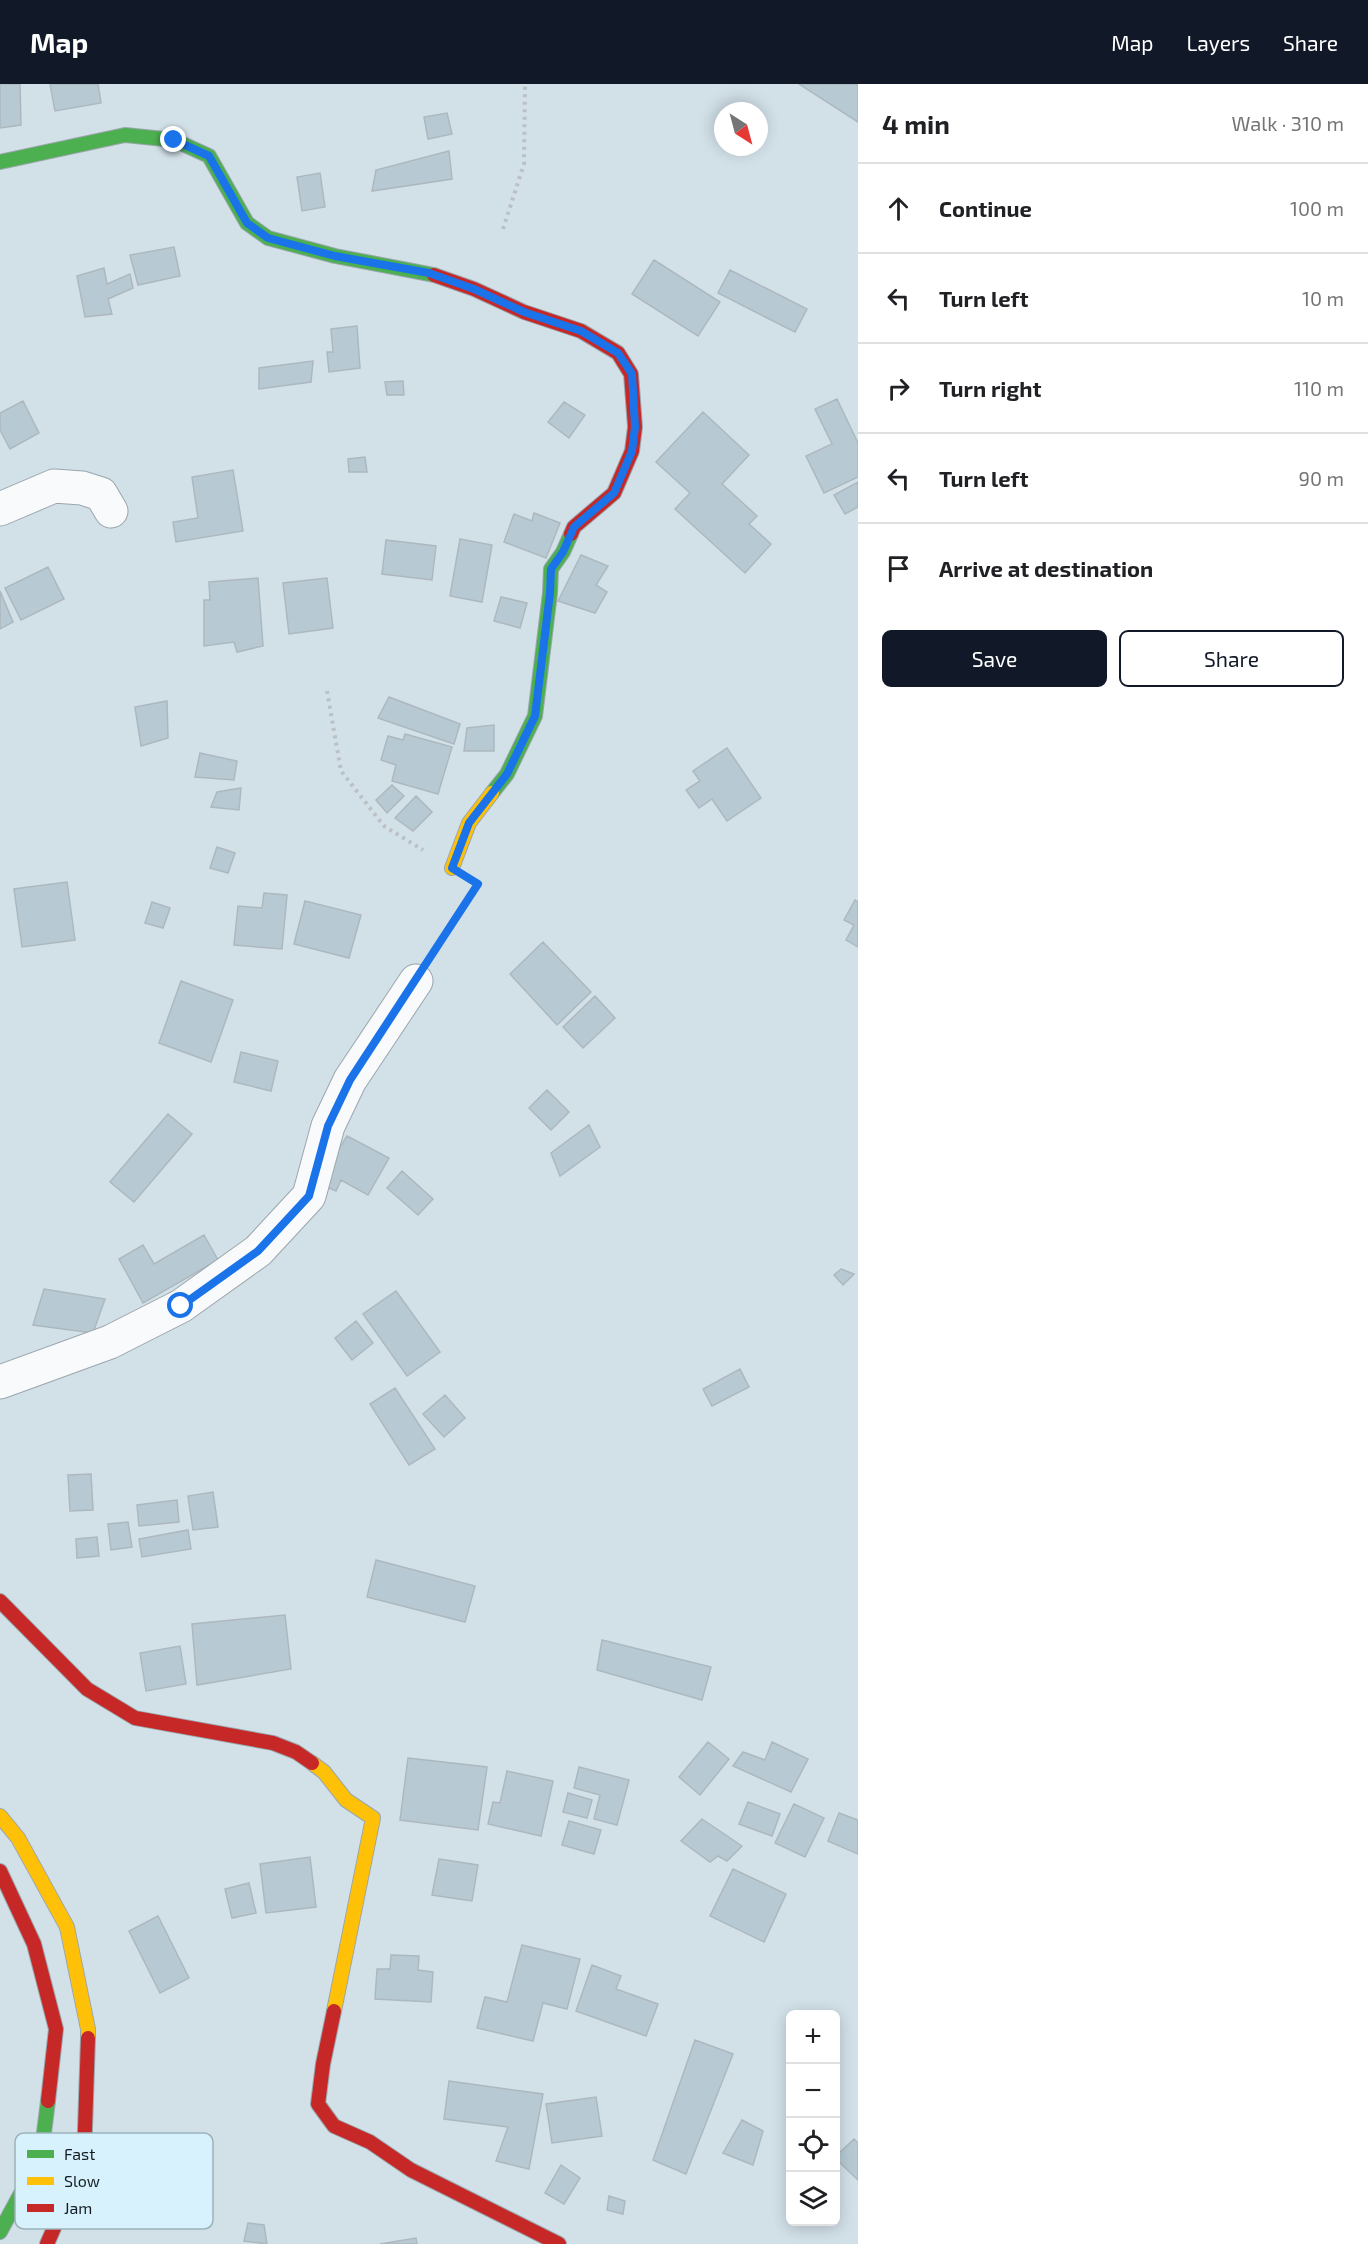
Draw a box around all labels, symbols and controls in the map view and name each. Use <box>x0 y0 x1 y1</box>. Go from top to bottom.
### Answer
text: Map <box>30 25 88 59</box>
text: Map <box>1111 30 1153 55</box>
text: Layers <box>1186 30 1250 55</box>
text: Share <box>1283 30 1338 55</box>
north arrow <box>714 102 768 156</box>
text: 4 min <box>882 108 950 139</box>
text: Walk · 310 m <box>1232 111 1344 135</box>
route end <box>160 126 186 152</box>
icon: ahead <box>882 192 915 225</box>
text: Continue <box>939 195 1032 221</box>
text: 100 m <box>1290 196 1344 220</box>
icon: left <box>882 282 915 315</box>
text: Turn left <box>939 285 1028 311</box>
text: 10 m <box>1302 286 1344 310</box>
icon: right <box>882 372 915 405</box>
text: Turn right <box>939 375 1041 401</box>
text: 110 m <box>1294 376 1344 400</box>
icon: left <box>882 462 915 495</box>
text: Turn left <box>939 465 1028 491</box>
text: 90 m <box>1299 466 1344 490</box>
icon: arrive <box>882 552 915 585</box>
text: Arrive at destination <box>939 555 1153 581</box>
button: Save <box>882 630 1107 687</box>
button: Share <box>1119 630 1344 687</box>
route start <box>167 1292 193 1318</box>
map controls <box>786 2010 840 2226</box>
button: + <box>786 2010 840 2064</box>
button: − <box>786 2064 840 2118</box>
button: locate <box>786 2118 840 2172</box>
legend <box>15 2133 213 2229</box>
text: Fast <box>64 2144 95 2163</box>
text: Slow <box>64 2171 100 2190</box>
button: layers <box>786 2172 840 2226</box>
text: Jam <box>64 2198 92 2217</box>

